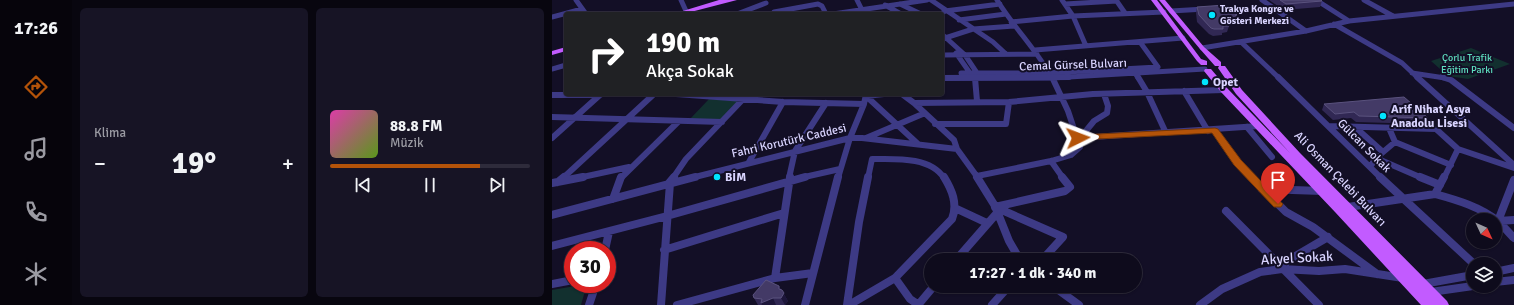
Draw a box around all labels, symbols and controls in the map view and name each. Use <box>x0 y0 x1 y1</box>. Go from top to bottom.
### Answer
place label: Trakya Kongre ve Gösteri Merkezi <box>1220 3 1294 27</box>
marker: Trakya Kongre ve Gösteri Merkezi <box>1207 10 1217 20</box>
text: 17:26 <box>14 17 58 39</box>
text: 190 m <box>646 26 720 60</box>
icon: right <box>580 28 632 80</box>
park label: Çorlu Trafik Eğitim Parkı <box>1441 52 1493 76</box>
street label: Cemal Gürsel Bulvarı <box>1019 56 1127 74</box>
text: Akça Sokak <box>646 60 734 82</box>
icon: directions <box>22 73 50 101</box>
place label: Opet <box>1213 75 1238 90</box>
marker: Opet <box>1200 77 1210 87</box>
place label: Arif Nihat Asya Anadolu Lİsesi <box>1391 102 1471 131</box>
marker: Arif Nihat Asya Anadolu Lİsesi <box>1378 111 1388 121</box>
street label: Gülcan Sokak <box>1334 116 1394 176</box>
text: 88.8 FM <box>390 117 442 135</box>
position arrow <box>1057 117 1099 159</box>
street label: Fahri Korutürk Caddesi <box>730 120 848 162</box>
text: Klima <box>94 125 126 141</box>
street label: Ali Osman Çelebi Bulvarı <box>1291 128 1389 230</box>
icon: music <box>22 135 50 163</box>
text: Müzik <box>390 135 423 151</box>
text: 19° <box>172 145 216 182</box>
text: − <box>94 150 106 177</box>
text: + <box>282 150 294 177</box>
pin <box>1261 163 1295 204</box>
icon: arrive <box>1267 169 1289 191</box>
place label: BİM <box>725 170 746 185</box>
marker: BİM <box>712 172 722 182</box>
icon: previous <box>352 174 374 196</box>
icon: pause <box>419 174 441 196</box>
icon: next <box>486 174 508 196</box>
icon: phone <box>22 198 50 226</box>
north arrow <box>1466 213 1502 249</box>
map controls <box>1466 213 1502 293</box>
speed limit sign: 30 <box>564 241 616 293</box>
street label: Akyel Sokak <box>1260 248 1334 268</box>
button: layers <box>1466 257 1502 293</box>
icon: climate <box>22 260 50 288</box>
text: 17:27 · 1 dk · 340 m <box>970 264 1096 282</box>

